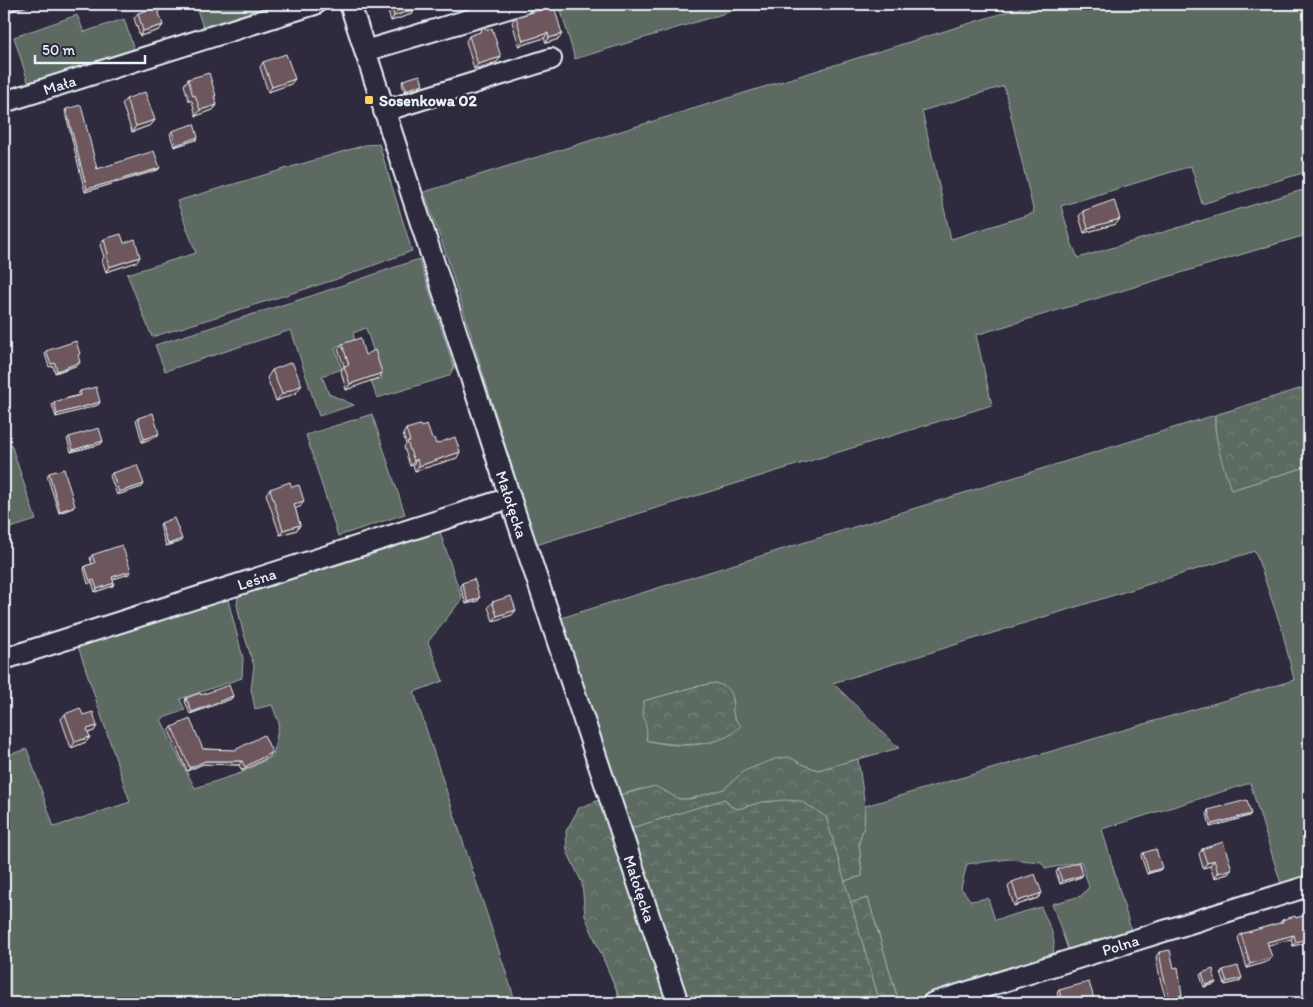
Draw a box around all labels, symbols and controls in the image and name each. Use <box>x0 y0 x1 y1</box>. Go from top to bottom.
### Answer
scale bar <box>35 32 145 64</box>
text: 50 m <box>42 41 75 59</box>
street label: Mała <box>41 70 78 99</box>
place label: Sosenkowa 02 <box>379 91 477 110</box>
marker: Sosenkowa 02 <box>363 94 375 106</box>
street label: Małołęcka <box>492 468 532 541</box>
street label: Leśna <box>235 564 278 594</box>
street label: Małołęcka <box>620 853 660 925</box>
street label: Polna <box>1099 930 1141 959</box>

